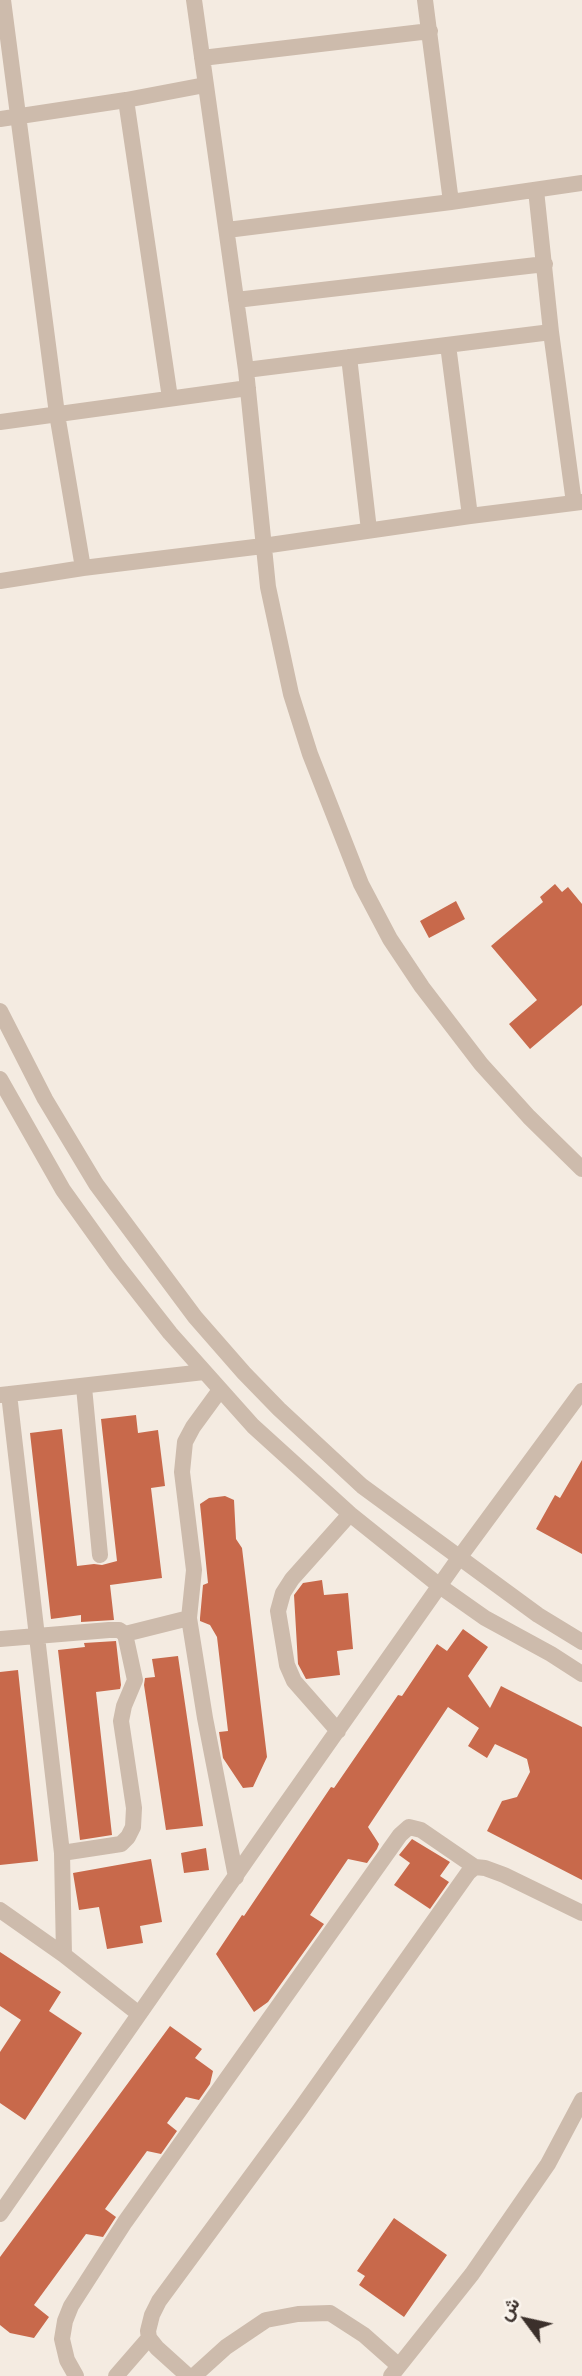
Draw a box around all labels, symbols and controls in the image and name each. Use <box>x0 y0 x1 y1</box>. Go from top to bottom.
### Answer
north arrow <box>491 2285 561 2355</box>
text: ش <box>492 2292 524 2324</box>

